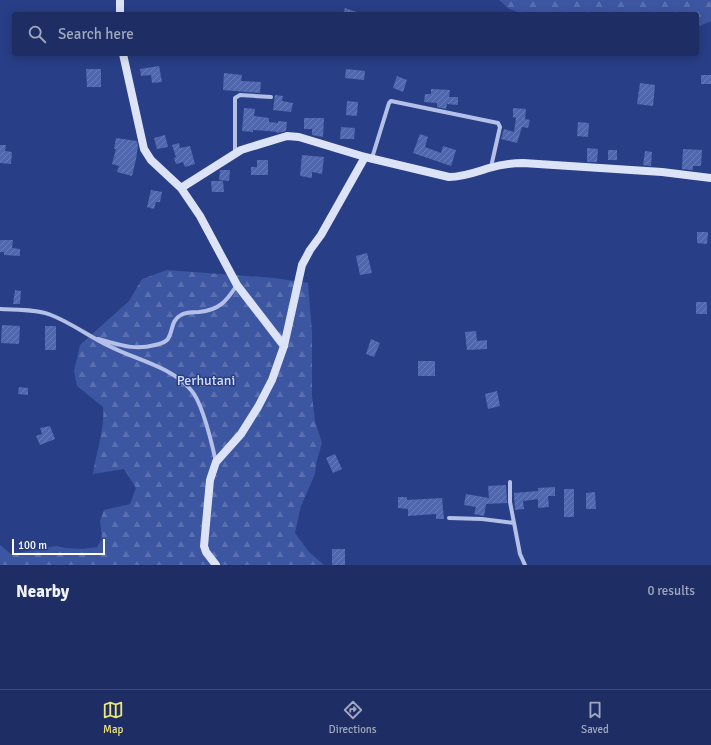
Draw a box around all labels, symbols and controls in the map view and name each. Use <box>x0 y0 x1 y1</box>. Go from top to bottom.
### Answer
search box <box>12 12 699 56</box>
icon: search <box>26 23 48 45</box>
text: Search here <box>58 25 134 43</box>
park label: Perhutani <box>177 372 235 389</box>
scale bar <box>12 537 105 556</box>
text: 100 m <box>18 539 47 552</box>
text: Nearby <box>16 581 69 602</box>
text: 0 results <box>647 583 695 599</box>
tab: Map <box>102 699 124 736</box>
tab: Directions <box>329 699 377 736</box>
tab: Saved <box>581 699 609 736</box>

